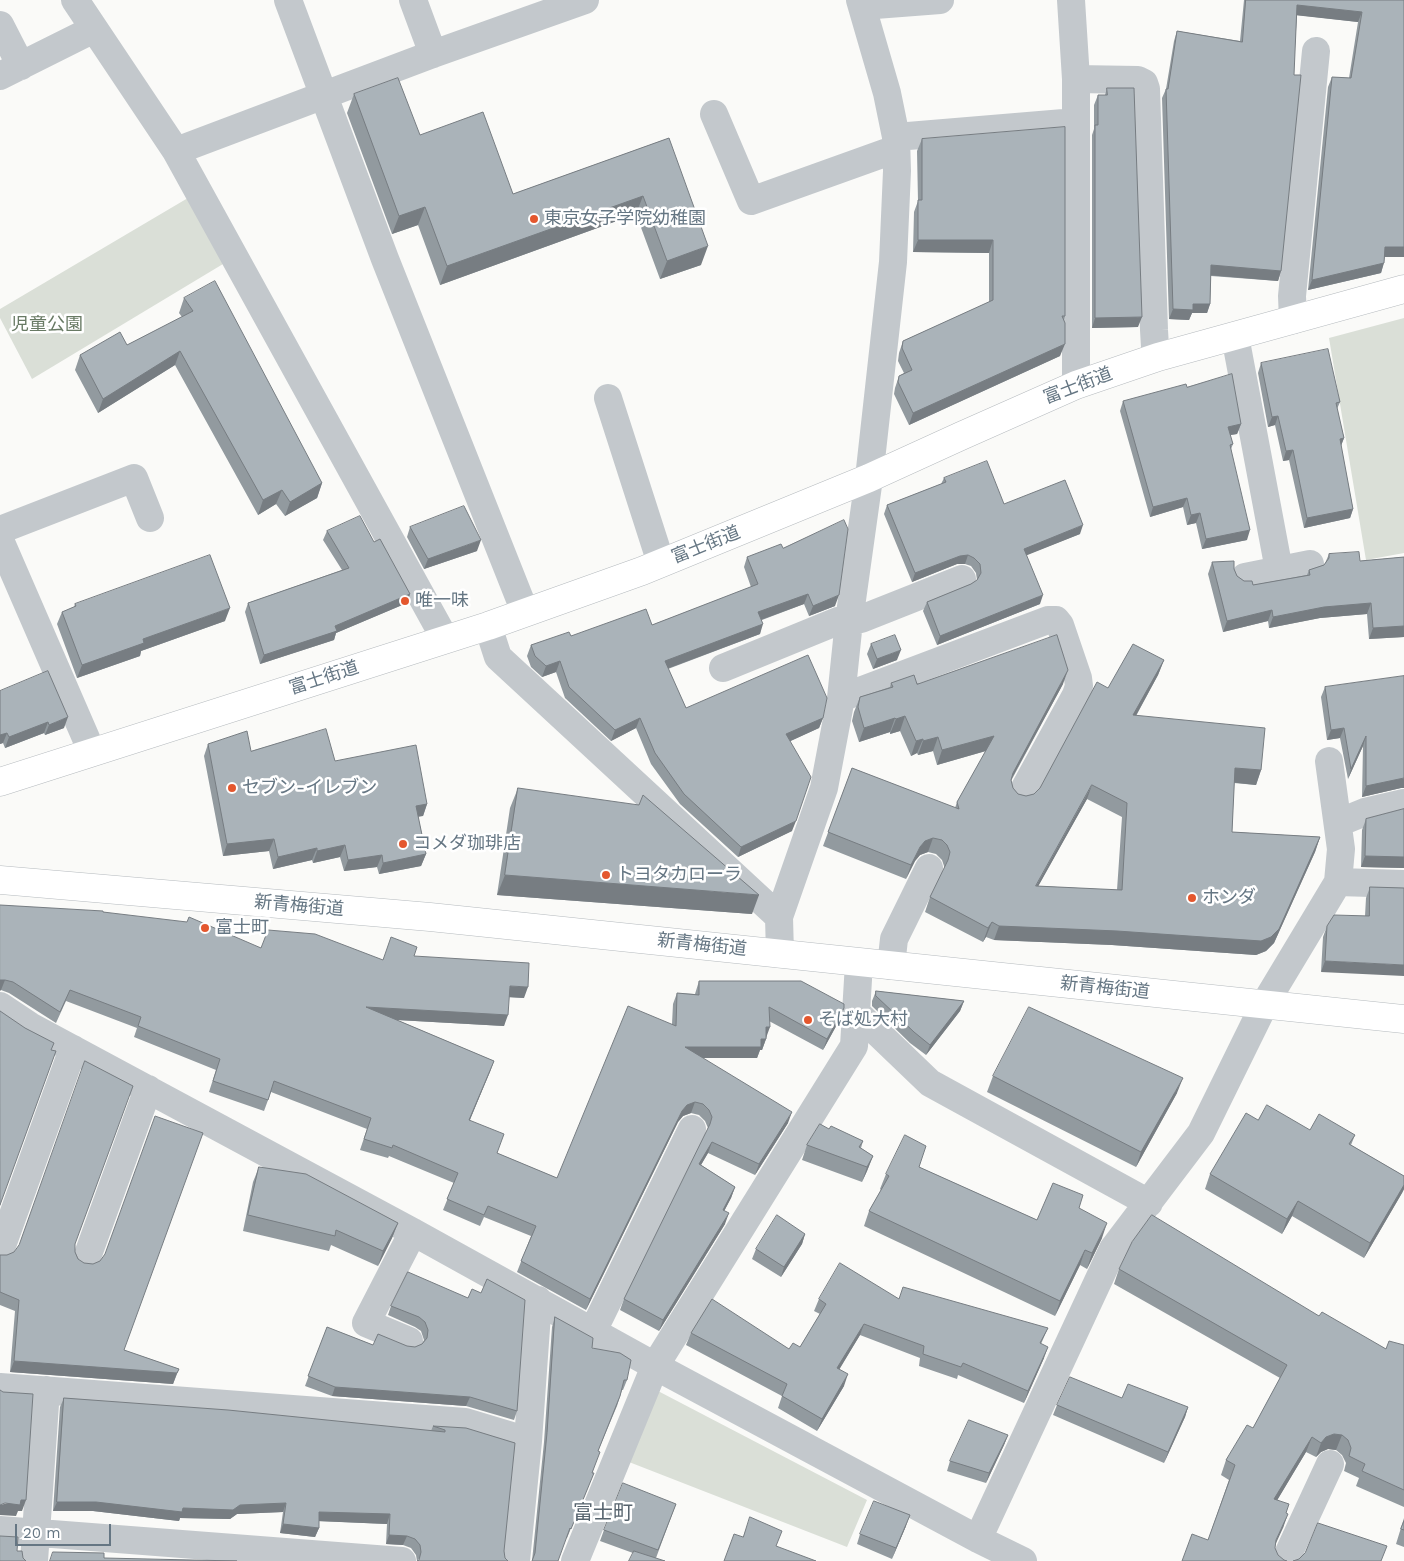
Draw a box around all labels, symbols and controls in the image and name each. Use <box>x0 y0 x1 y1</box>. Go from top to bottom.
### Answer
place label: 東京女子学院幼稚園 <box>544 208 706 230</box>
marker: 東京女子学院幼稚園 <box>528 213 540 225</box>
park label: 児童公園 <box>11 314 83 336</box>
street label: 富士街道 <box>1041 363 1115 409</box>
street label: 富士街道 <box>669 522 743 568</box>
place label: 唯一味 <box>415 590 469 612</box>
marker: 唯一味 <box>399 595 411 607</box>
street label: 富士街道 <box>286 657 362 699</box>
place label: セブン-イレブン <box>242 777 377 799</box>
marker: セブン-イレブン <box>226 782 238 794</box>
place label: コメダ珈琲店 <box>413 833 521 855</box>
marker: コメダ珈琲店 <box>397 838 409 850</box>
place label: トヨタカローラ <box>616 864 742 886</box>
marker: トヨタカローラ <box>600 869 612 881</box>
place label: ホンダ <box>1202 887 1256 909</box>
street label: 新青梅街道 <box>253 891 345 921</box>
marker: ホンダ <box>1186 892 1198 904</box>
place label: 富士町 <box>215 917 269 939</box>
marker: 富士町 <box>199 922 211 934</box>
street label: 新青梅街道 <box>656 930 748 960</box>
street label: 新青梅街道 <box>1059 973 1151 1003</box>
place label: そば処大村 <box>818 1009 908 1031</box>
marker: そば処大村 <box>802 1014 814 1026</box>
district label: 富士町 <box>573 1501 633 1525</box>
scale bar <box>18 1514 114 1546</box>
text: 20 m <box>23 1524 61 1542</box>

